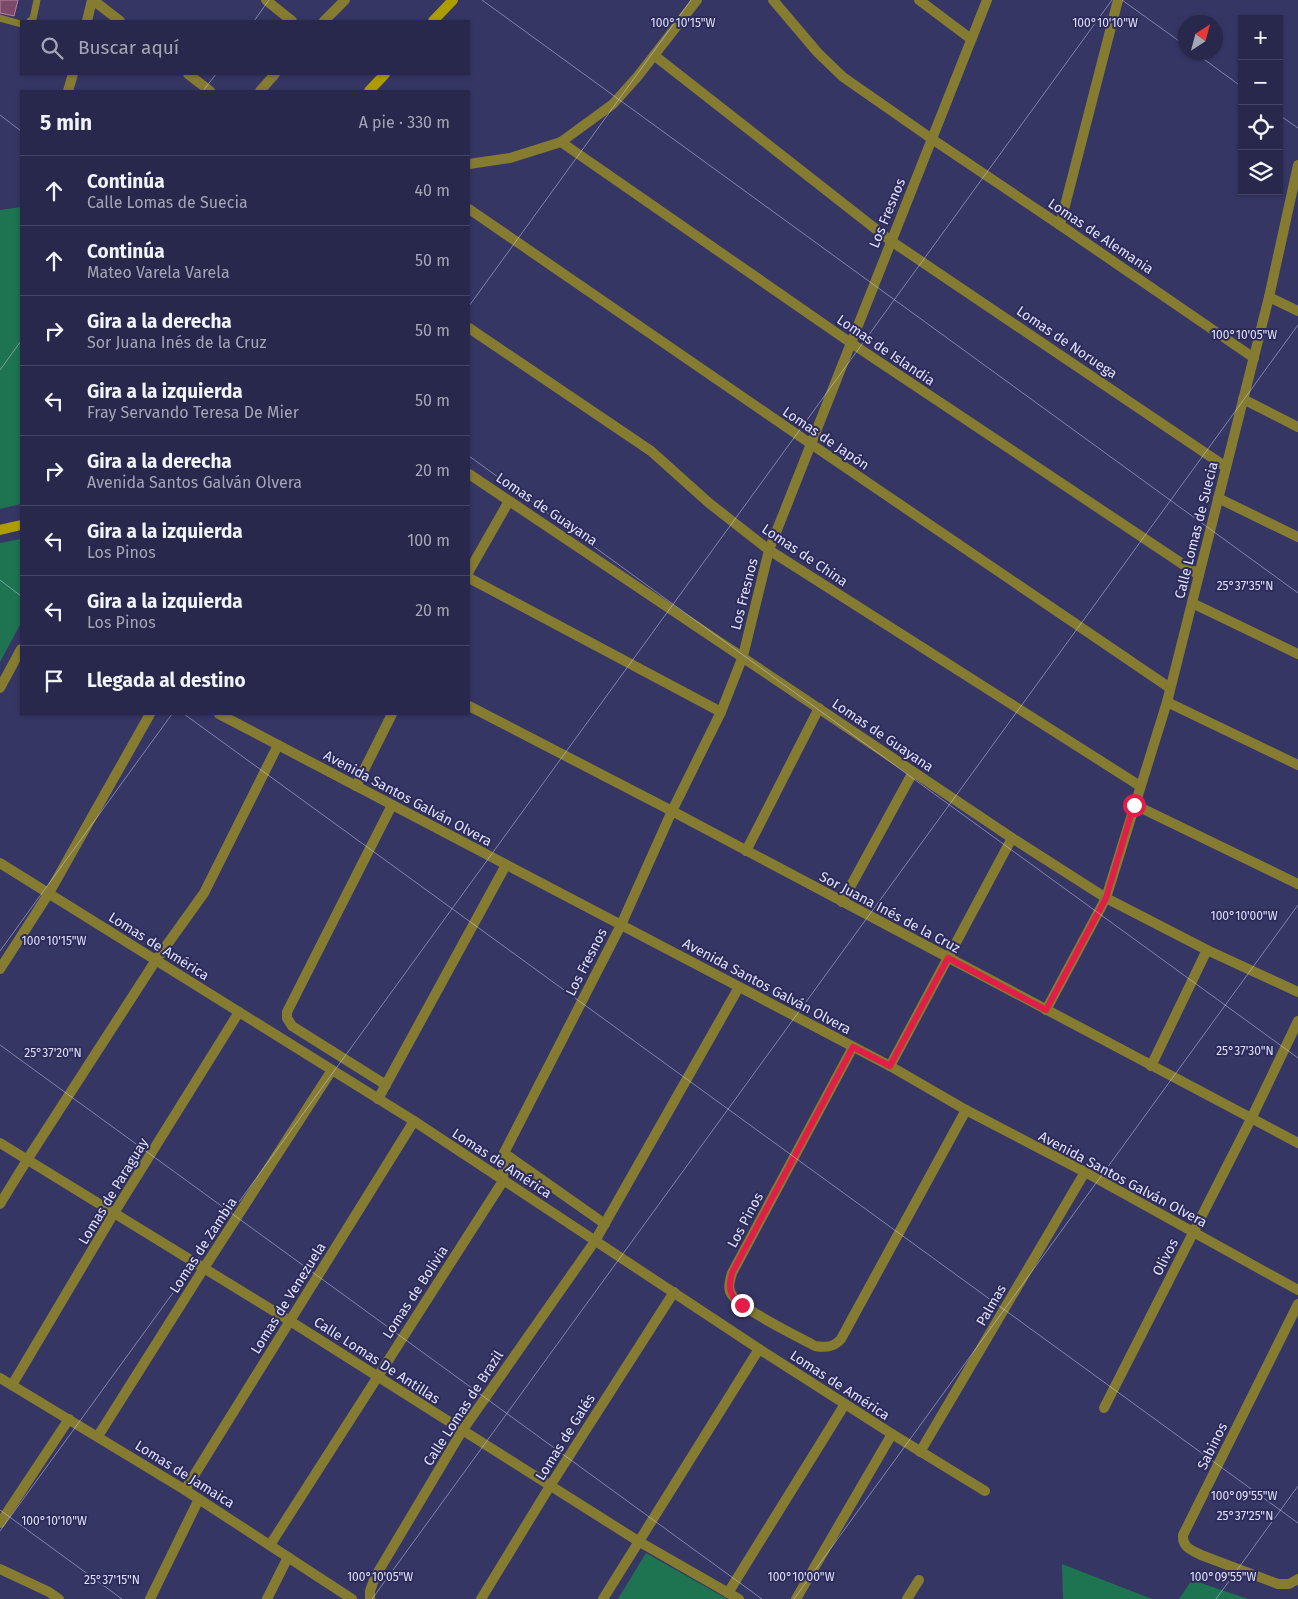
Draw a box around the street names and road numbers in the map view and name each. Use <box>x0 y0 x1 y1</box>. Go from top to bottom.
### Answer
street label: Los Fresnos <box>866 176 909 250</box>
street label: Lomas de Alemania <box>1045 195 1157 278</box>
street label: Lomas de Noruega <box>1013 302 1120 382</box>
street label: Lomas de Islandia <box>833 311 938 390</box>
street label: Lomas de Japón <box>779 403 872 474</box>
street label: Calle Lomas de Suecia <box>1171 460 1222 600</box>
street label: Lomas de Guayana <box>493 469 601 550</box>
street label: Lomas de China <box>759 520 851 590</box>
street label: Los Fresnos <box>727 556 762 632</box>
street label: Lomas de Guayana <box>829 695 937 776</box>
street label: Avenida Santos Galván Olvera <box>321 747 495 850</box>
street label: Sor Juana Inés de la Cruz <box>816 868 963 957</box>
street label: Lomas de América <box>105 909 212 984</box>
street label: Los Fresnos <box>562 925 611 999</box>
street label: Avenida Santos Galván Olvera <box>680 935 854 1038</box>
street label: Lomas de América <box>449 1125 555 1202</box>
street label: Avenida Santos Galván Olvera <box>1036 1128 1210 1231</box>
street label: Lomas de Paraguay <box>75 1135 152 1248</box>
street label: Los Pinos <box>724 1189 767 1251</box>
street label: Lomas de Zambia <box>166 1194 241 1296</box>
street label: Olivos <box>1149 1235 1182 1279</box>
street label: Lomas de Venezuela <box>247 1239 330 1357</box>
street label: Lomas de Bolivia <box>379 1243 452 1342</box>
street label: Palmas <box>973 1281 1010 1329</box>
street label: Calle Lomas De Antillas <box>310 1313 443 1408</box>
street label: Calle Lomas de Brazil <box>420 1347 507 1469</box>
street label: Lomas de América <box>787 1347 893 1424</box>
street label: Lomas de Galés <box>532 1391 599 1484</box>
street label: Sabinos <box>1194 1419 1231 1473</box>
street label: Lomas de Jamaica <box>132 1437 238 1512</box>

